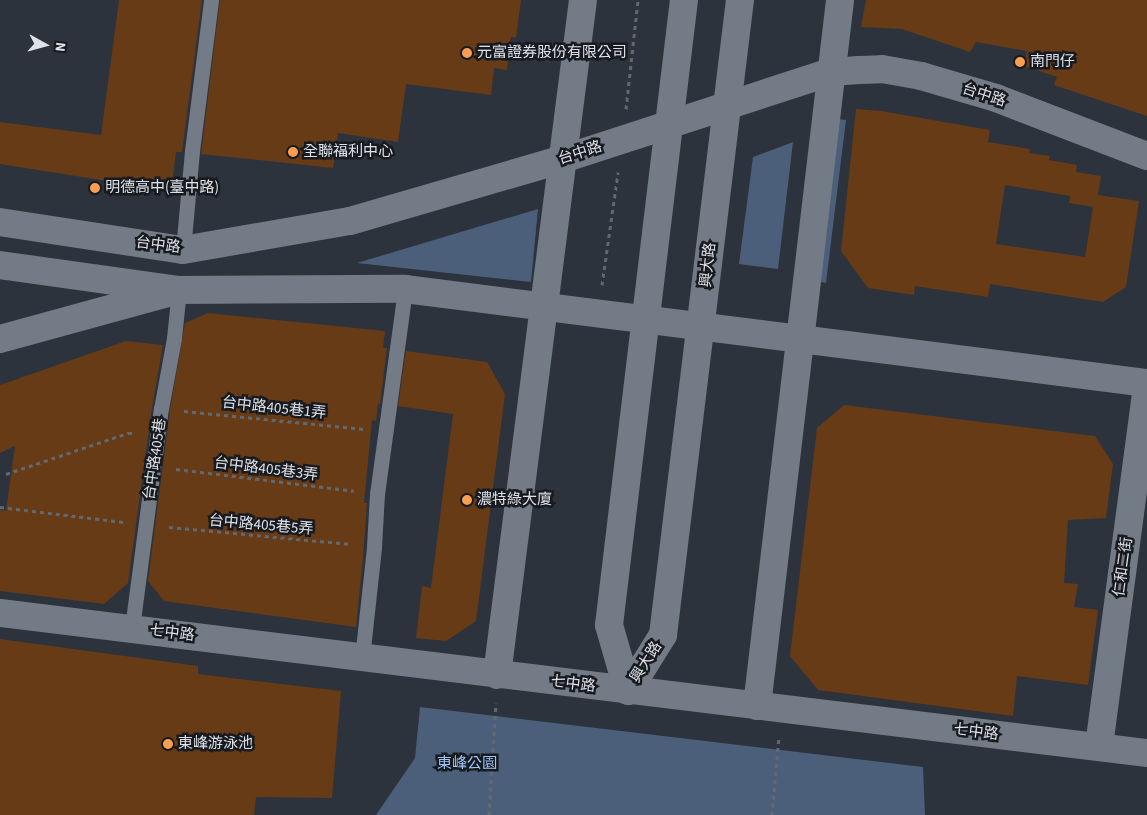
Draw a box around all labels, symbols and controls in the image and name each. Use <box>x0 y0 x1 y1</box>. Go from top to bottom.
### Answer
north arrow <box>20 20 70 70</box>
text: N <box>49 41 70 53</box>
place label: 元富證券股份有限公司 <box>477 44 627 62</box>
marker: 元富證券股份有限公司 <box>461 47 473 59</box>
place label: 南門仔 <box>1030 53 1075 71</box>
marker: 南門仔 <box>1014 56 1026 68</box>
street label: 台中路 <box>960 79 1008 111</box>
street label: 台中路 <box>556 137 604 169</box>
place label: 全聯福利中心 <box>303 143 393 161</box>
marker: 全聯福利中心 <box>287 146 299 158</box>
place label: 明德高中(臺中路) <box>105 179 219 197</box>
marker: 明德高中(臺中路) <box>89 182 101 194</box>
street label: 台中路 <box>135 233 181 257</box>
street label: 興大路 <box>697 242 719 288</box>
street label: 台中路405巷1弄 <box>221 394 327 422</box>
street label: 台中路405巷 <box>140 417 170 501</box>
street label: 台中路405巷3弄 <box>213 454 319 484</box>
place label: 濃特綠大廈 <box>477 491 552 509</box>
marker: 濃特綠大廈 <box>461 494 473 506</box>
street label: 台中路405巷5弄 <box>208 511 314 539</box>
street label: 仁和二街 <box>1110 536 1136 598</box>
street label: 七中路 <box>149 621 195 645</box>
street label: 興大路 <box>626 638 666 686</box>
street label: 七中路 <box>550 672 596 696</box>
street label: 七中路 <box>953 720 999 744</box>
place label: 東峰游泳池 <box>178 735 253 753</box>
marker: 東峰游泳池 <box>162 738 174 750</box>
park label: 東峰公園 <box>437 755 497 773</box>

